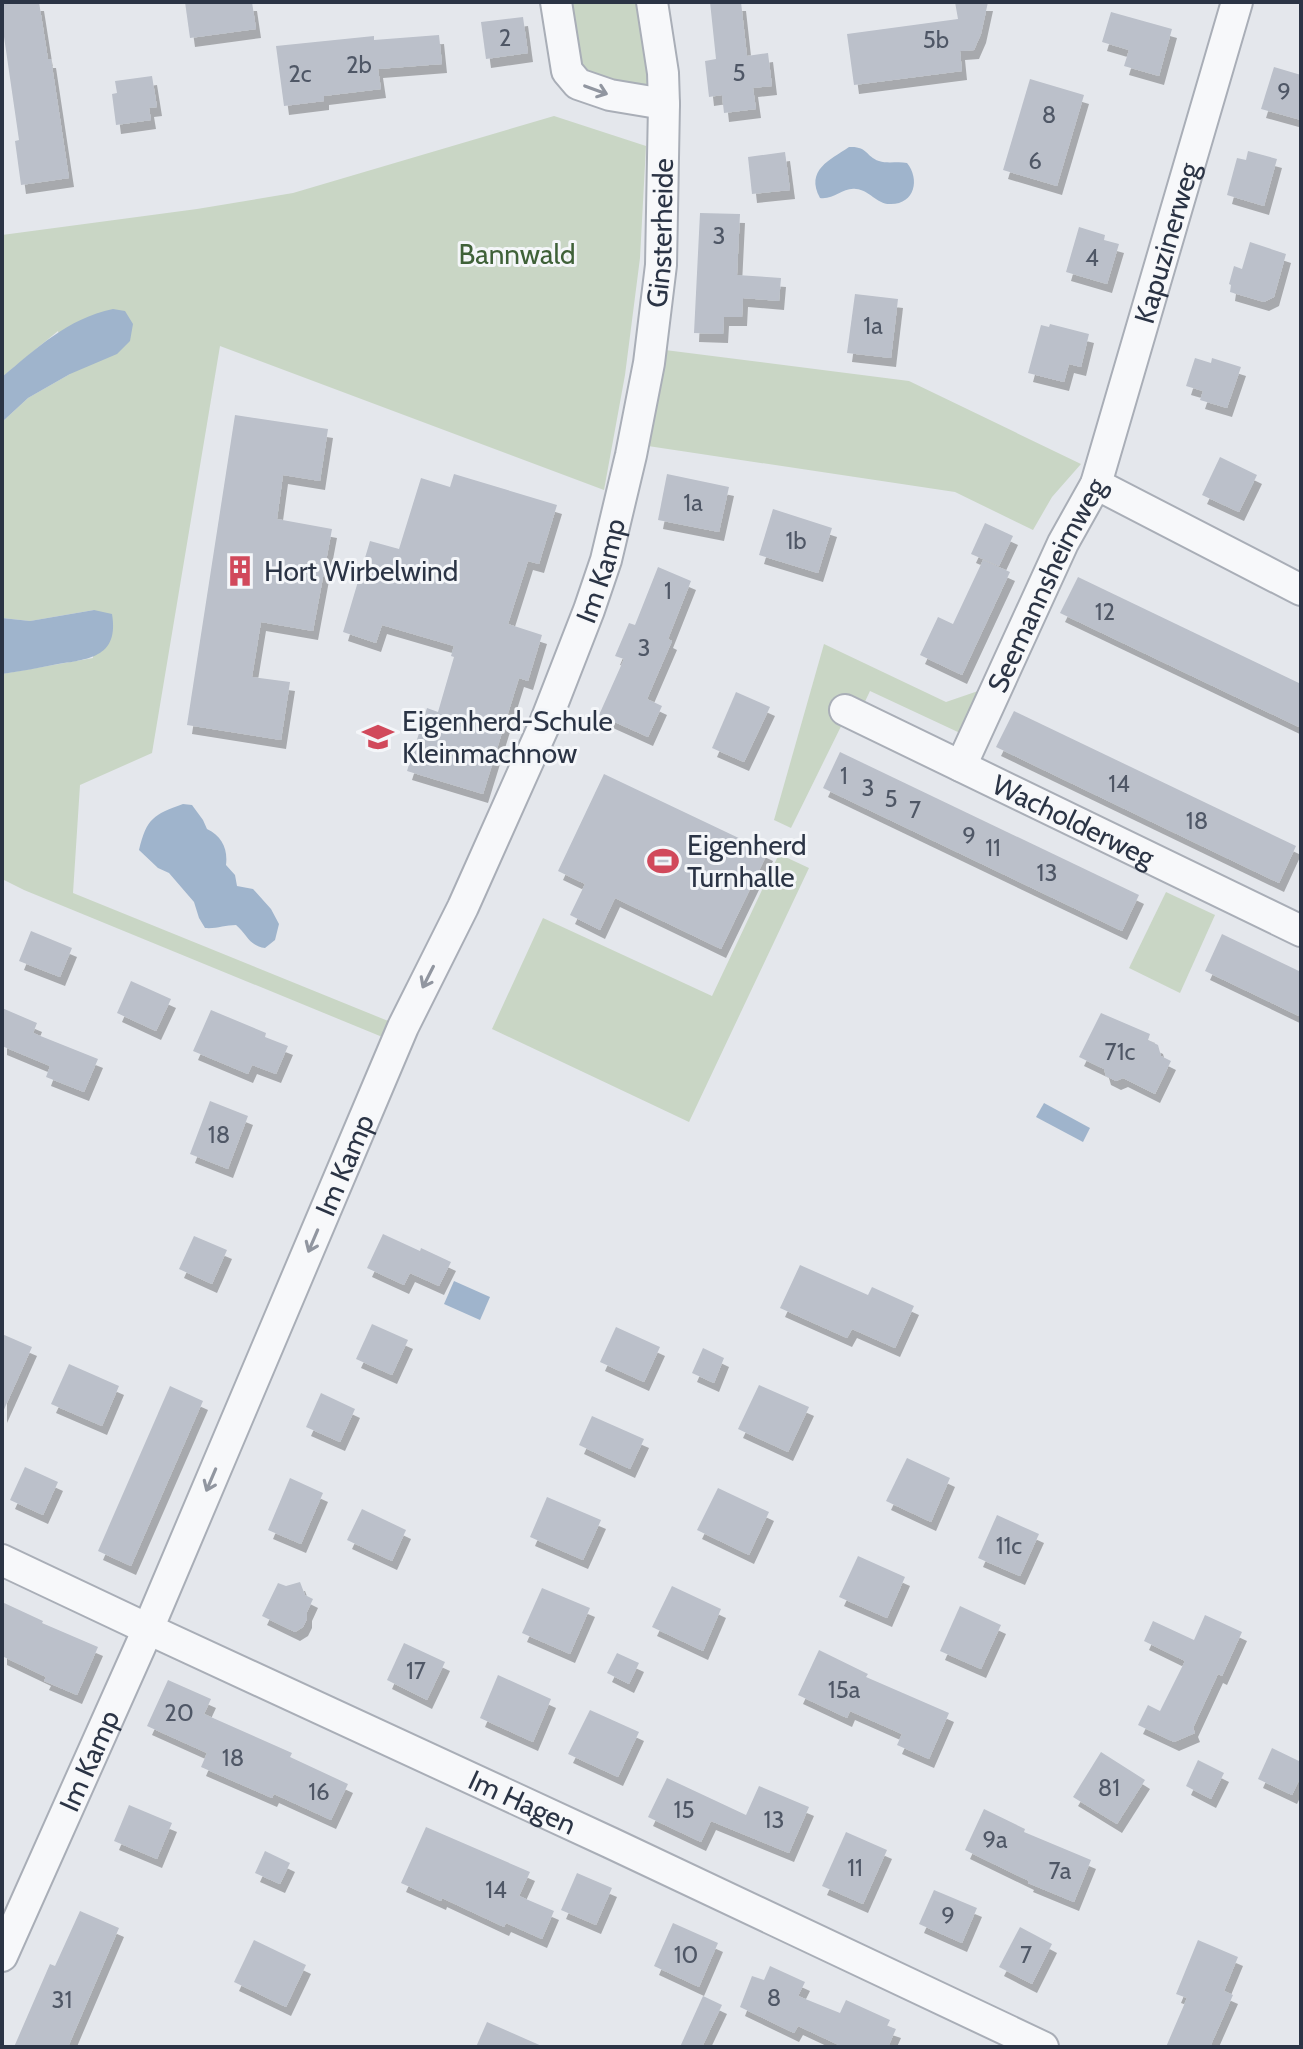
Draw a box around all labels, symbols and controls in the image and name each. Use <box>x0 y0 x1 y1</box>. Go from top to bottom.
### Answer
house number: 2 <box>499 23 511 52</box>
house number: 5b <box>923 25 949 54</box>
house number: 2b <box>346 50 372 79</box>
house number: 5 <box>733 58 745 87</box>
house number: 2c <box>288 59 312 88</box>
house number: 9 <box>1277 77 1291 106</box>
one-way arrow <box>583 84 608 98</box>
house number: 8 <box>1042 100 1056 129</box>
house number: 6 <box>1028 146 1042 175</box>
street label: Kapuzinerweg <box>1127 157 1206 327</box>
street label: Ginsterheide <box>639 158 680 310</box>
house number: 3 <box>713 221 725 250</box>
park label: Bannwald <box>459 237 575 271</box>
house number: 4 <box>1085 243 1099 272</box>
house number: 1a <box>863 311 883 340</box>
street label: Seemannsheimweg <box>980 471 1113 698</box>
house number: 1a <box>683 488 703 517</box>
street label: Im Kamp <box>569 515 632 628</box>
house number: 1b <box>785 526 807 555</box>
building icon: Hort Wirbelwind <box>223 554 257 588</box>
place label: Hort Wirbelwind <box>264 554 458 588</box>
house number: 1 <box>664 576 672 605</box>
house number: 12 <box>1095 597 1115 626</box>
house number: 3 <box>638 633 650 662</box>
place label: Eigenherd-Schule Kleinmachnow <box>402 704 613 770</box>
school or university icon: Eigenherd-Schule Kleinmachnow <box>361 720 395 754</box>
house number: 1 <box>840 761 848 790</box>
street label: Wacholderweg <box>987 767 1161 875</box>
house number: 14 <box>1108 769 1130 798</box>
house number: 3 <box>862 773 874 802</box>
house number: 5 <box>885 784 897 813</box>
house number: 7 <box>909 795 921 824</box>
house number: 18 <box>1186 806 1208 835</box>
house number: 9 <box>962 821 976 850</box>
place label: Eigenherd Turnhalle <box>687 828 807 894</box>
house number: 11 <box>985 833 1001 862</box>
sports icon: Eigenherd Turnhalle <box>646 844 680 878</box>
house number: 13 <box>1037 858 1057 887</box>
one-way arrow <box>420 964 435 988</box>
house number: 71c <box>1105 1037 1135 1066</box>
street label: Im Kamp <box>308 1109 381 1221</box>
house number: 18 <box>208 1120 230 1149</box>
one-way arrow <box>304 1228 319 1252</box>
one-way arrow <box>203 1467 217 1492</box>
house number: 11c <box>996 1531 1022 1560</box>
house number: 17 <box>406 1656 426 1685</box>
house number: 15a <box>828 1675 861 1704</box>
house number: 20 <box>164 1698 194 1727</box>
street label: Im Kamp <box>52 1705 127 1816</box>
house number: 18 <box>222 1743 244 1772</box>
street label: Im Hagen <box>463 1763 582 1842</box>
house number: 81 <box>1098 1773 1120 1802</box>
house number: 16 <box>308 1777 330 1806</box>
house number: 15 <box>674 1795 694 1824</box>
house number: 13 <box>764 1805 784 1834</box>
house number: 9a <box>982 1825 1008 1854</box>
house number: 11 <box>847 1853 863 1882</box>
house number: 7a <box>1049 1856 1072 1885</box>
house number: 14 <box>485 1875 507 1904</box>
house number: 9 <box>941 1901 955 1930</box>
house number: 10 <box>674 1940 698 1969</box>
house number: 7 <box>1020 1940 1032 1969</box>
house number: 8 <box>767 1983 781 2012</box>
house number: 31 <box>52 1985 72 2014</box>

